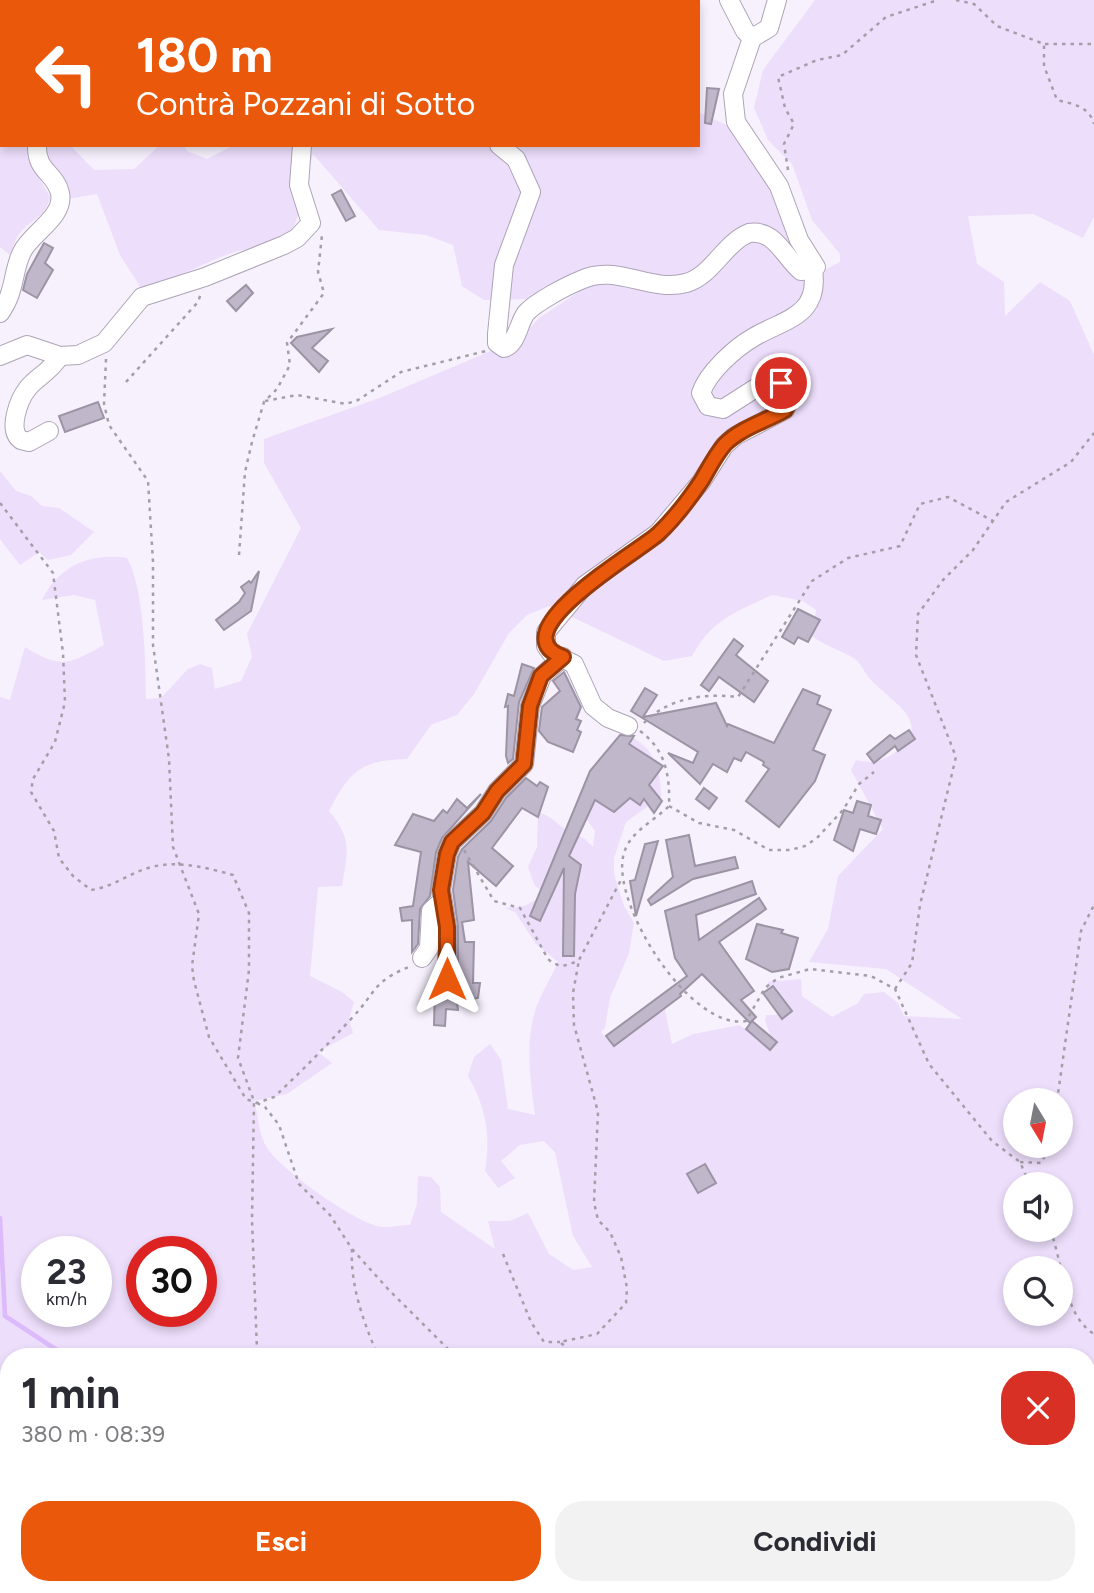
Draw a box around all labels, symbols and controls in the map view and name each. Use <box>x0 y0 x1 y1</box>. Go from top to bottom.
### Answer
text: 180 m <box>136 25 273 84</box>
icon: left <box>21 28 112 119</box>
text: Contrà Pozzani di Sotto <box>136 85 475 123</box>
pin <box>751 353 811 413</box>
icon: arrive <box>762 364 800 402</box>
position arrow <box>410 942 484 1016</box>
north arrow <box>1003 1088 1073 1158</box>
map controls <box>1003 1088 1073 1326</box>
button: sound <box>1003 1172 1073 1242</box>
speed limit sign: 30 <box>126 1236 217 1327</box>
text: 23 <box>47 1251 86 1293</box>
button: search <box>1003 1256 1073 1326</box>
text: km/h <box>46 1288 87 1310</box>
text: 1 min <box>21 1368 120 1419</box>
button: close <box>1001 1371 1075 1445</box>
text: 380 m · 08:39 <box>21 1420 165 1448</box>
button: Esci <box>21 1501 541 1581</box>
button: Condividi <box>555 1501 1075 1581</box>

